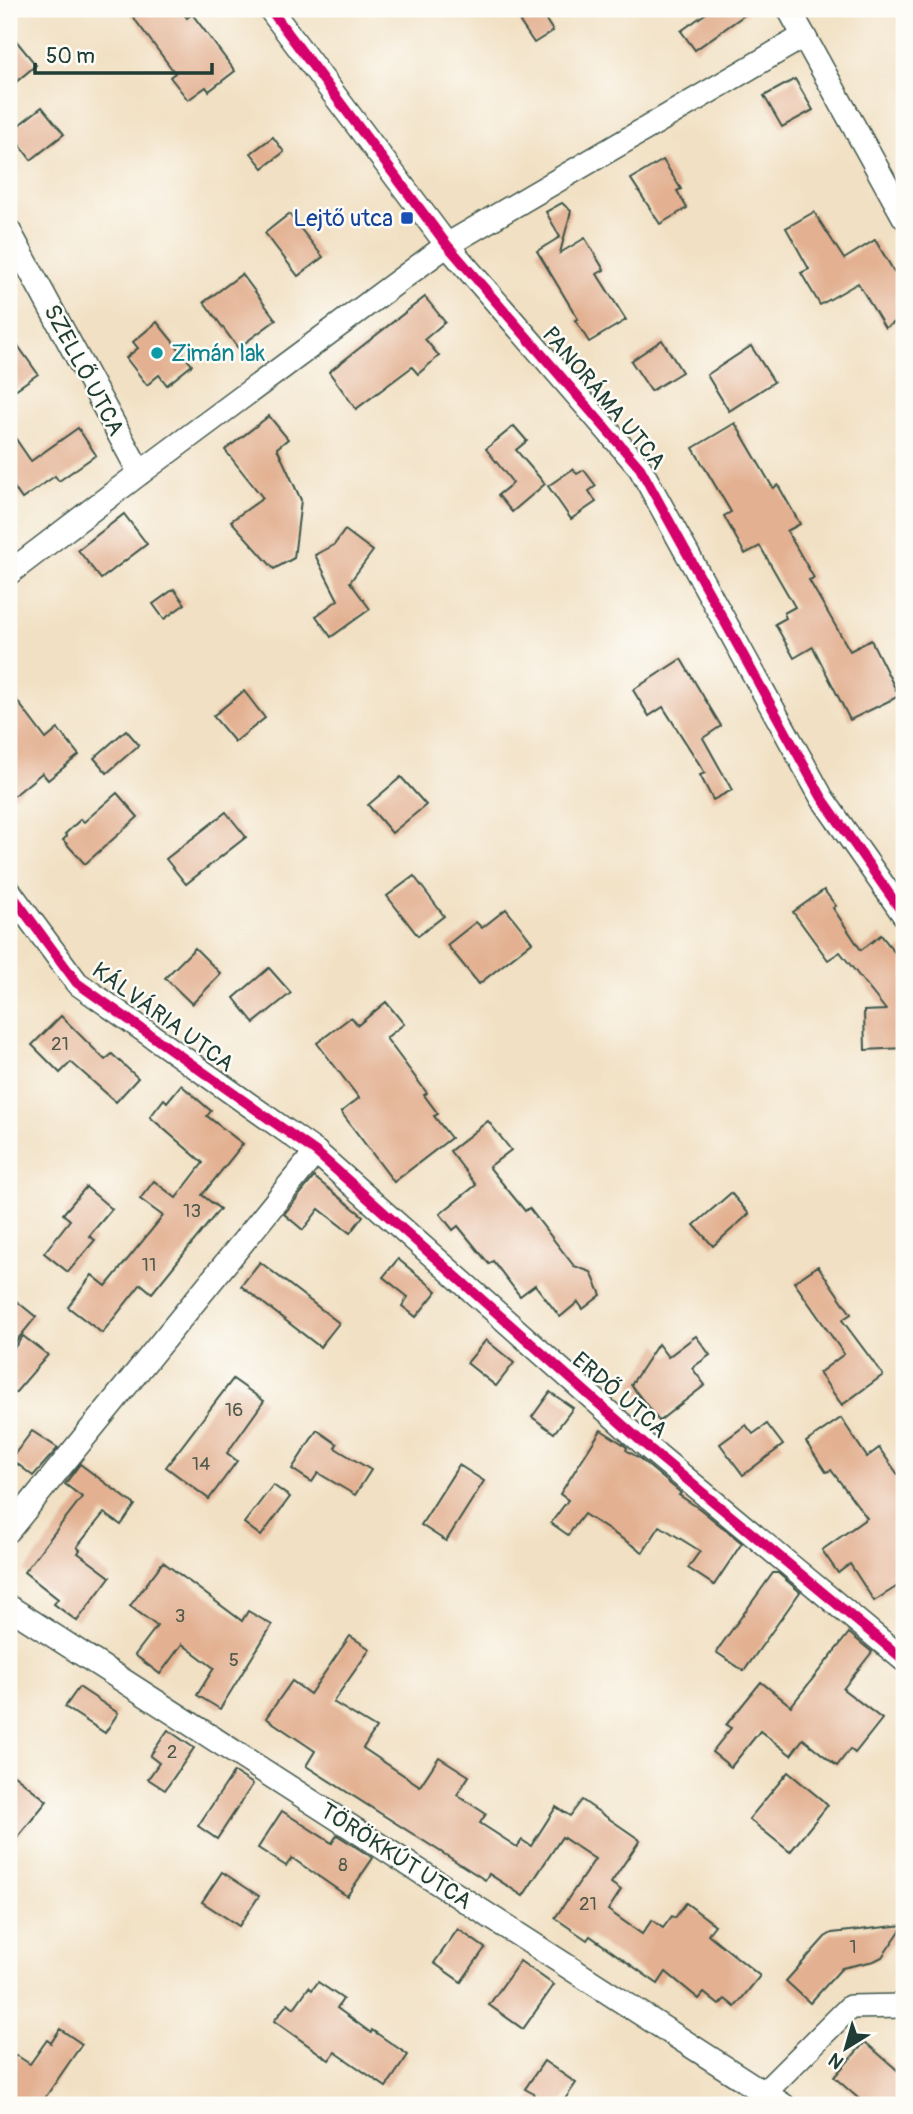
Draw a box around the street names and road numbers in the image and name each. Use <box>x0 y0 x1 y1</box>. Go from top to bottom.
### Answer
street label: SZELLŐ UTCA <box>37 299 131 441</box>
street label: PANORÁMA UTCA <box>536 321 672 475</box>
street label: KÁLVÁRIA UTCA <box>86 956 240 1078</box>
street label: ERDŐ UTCA <box>566 1346 674 1444</box>
street label: TÖRÖKKÚT UTCA <box>315 1796 477 1916</box>

